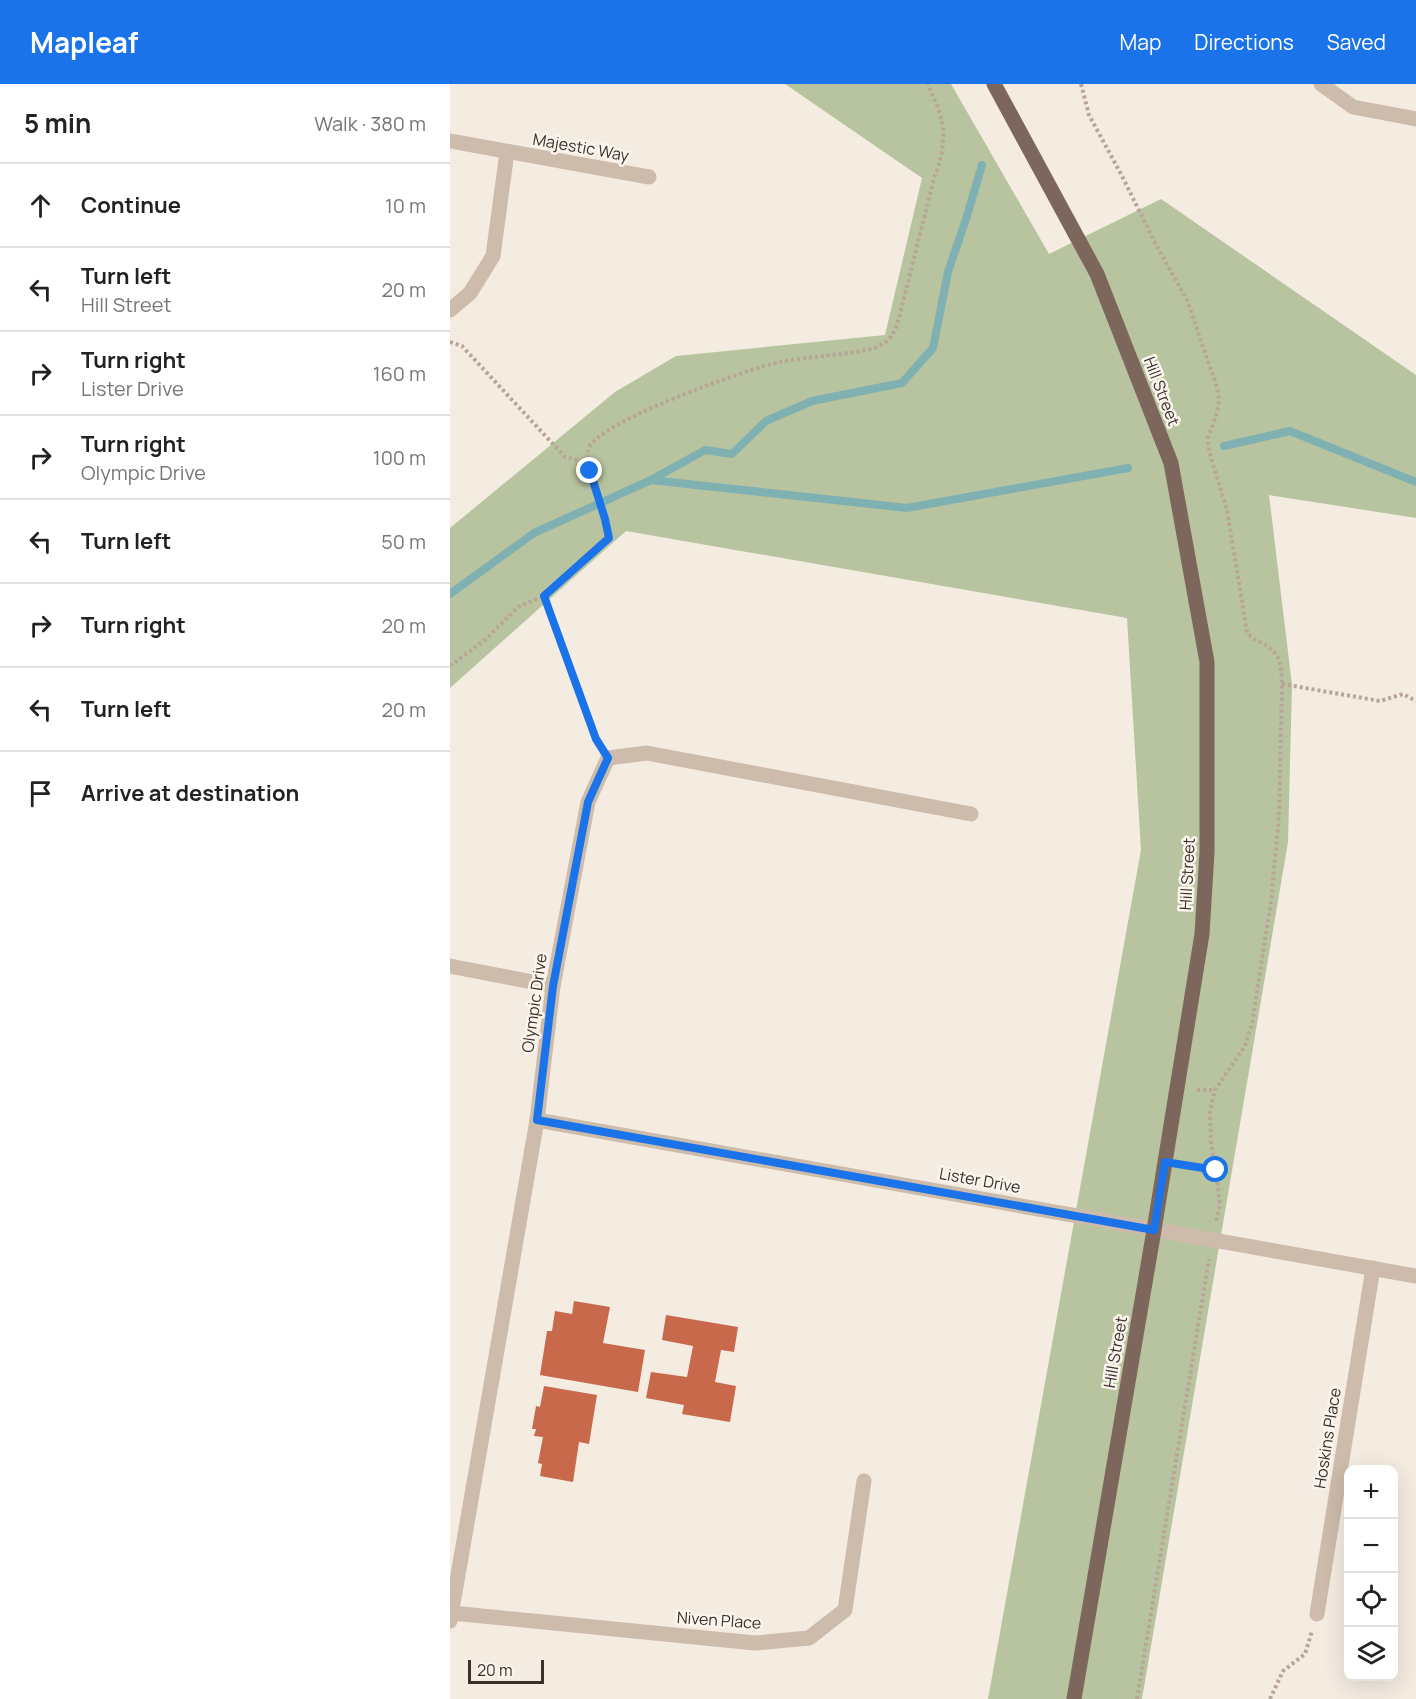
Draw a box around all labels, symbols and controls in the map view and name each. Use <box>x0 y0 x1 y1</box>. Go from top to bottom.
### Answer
text: Mapleaf <box>30 23 138 61</box>
text: Map <box>1120 28 1161 56</box>
text: Directions <box>1194 28 1294 56</box>
text: Saved <box>1327 28 1386 56</box>
text: 5 min <box>24 105 91 141</box>
text: Walk · 380 m <box>314 110 426 137</box>
street label: Majestic Way <box>531 128 631 166</box>
icon: ahead <box>24 189 57 222</box>
text: Continue <box>81 190 181 220</box>
text: 10 m <box>385 192 426 219</box>
text: Turn left <box>81 261 171 291</box>
icon: left <box>24 273 57 306</box>
text: 20 m <box>381 276 426 303</box>
text: Hill Street <box>81 291 171 318</box>
text: Turn right <box>81 345 186 375</box>
street label: Hill Street <box>1139 353 1185 429</box>
icon: right <box>24 357 57 390</box>
text: 160 m <box>373 360 426 387</box>
text: Lister Drive <box>81 375 184 402</box>
text: Turn right <box>81 429 186 459</box>
icon: right <box>24 441 57 474</box>
text: 100 m <box>373 444 426 471</box>
route end <box>576 457 602 483</box>
text: Olympic Drive <box>81 459 206 486</box>
icon: left <box>24 525 57 558</box>
text: Turn left <box>81 526 171 556</box>
text: 50 m <box>381 528 426 555</box>
icon: right <box>24 609 57 642</box>
text: Turn right <box>81 610 186 640</box>
text: 20 m <box>381 612 426 639</box>
icon: left <box>24 693 57 726</box>
text: Turn left <box>81 694 171 724</box>
text: 20 m <box>381 696 426 723</box>
icon: arrive <box>24 777 57 810</box>
text: Arrive at destination <box>81 778 299 808</box>
street label: Hill Street <box>1174 837 1200 911</box>
street label: Olympic Drive <box>516 952 552 1054</box>
route start <box>1202 1156 1228 1182</box>
street label: Lister Drive <box>938 1162 1022 1198</box>
street label: Hill Street <box>1098 1314 1132 1390</box>
street label: Hoskins Place <box>1308 1386 1346 1490</box>
map controls <box>1344 1465 1398 1681</box>
button: + <box>1344 1465 1398 1519</box>
button: − <box>1344 1519 1398 1573</box>
button: locate <box>1344 1573 1398 1627</box>
street label: Niven Place <box>676 1606 762 1634</box>
button: layers <box>1344 1627 1398 1681</box>
scale bar <box>468 1657 544 1684</box>
text: 20 m <box>477 1659 513 1681</box>

